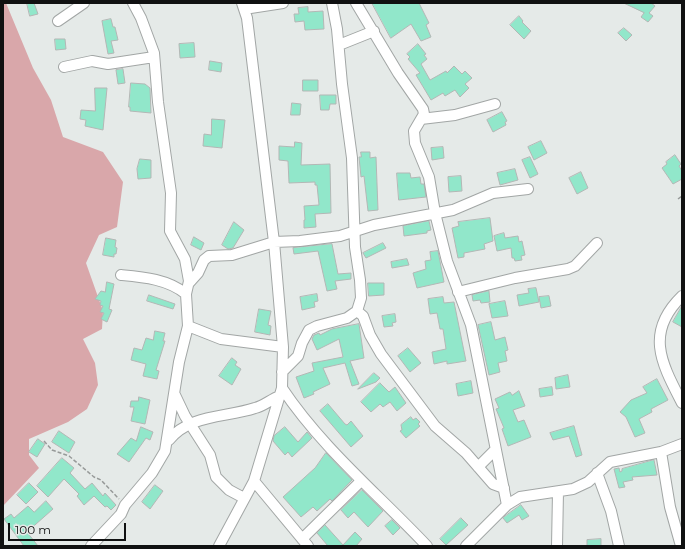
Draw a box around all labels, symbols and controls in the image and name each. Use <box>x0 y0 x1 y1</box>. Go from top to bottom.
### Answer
scale bar <box>10 515 128 541</box>
text: 100 m <box>15 522 51 537</box>

